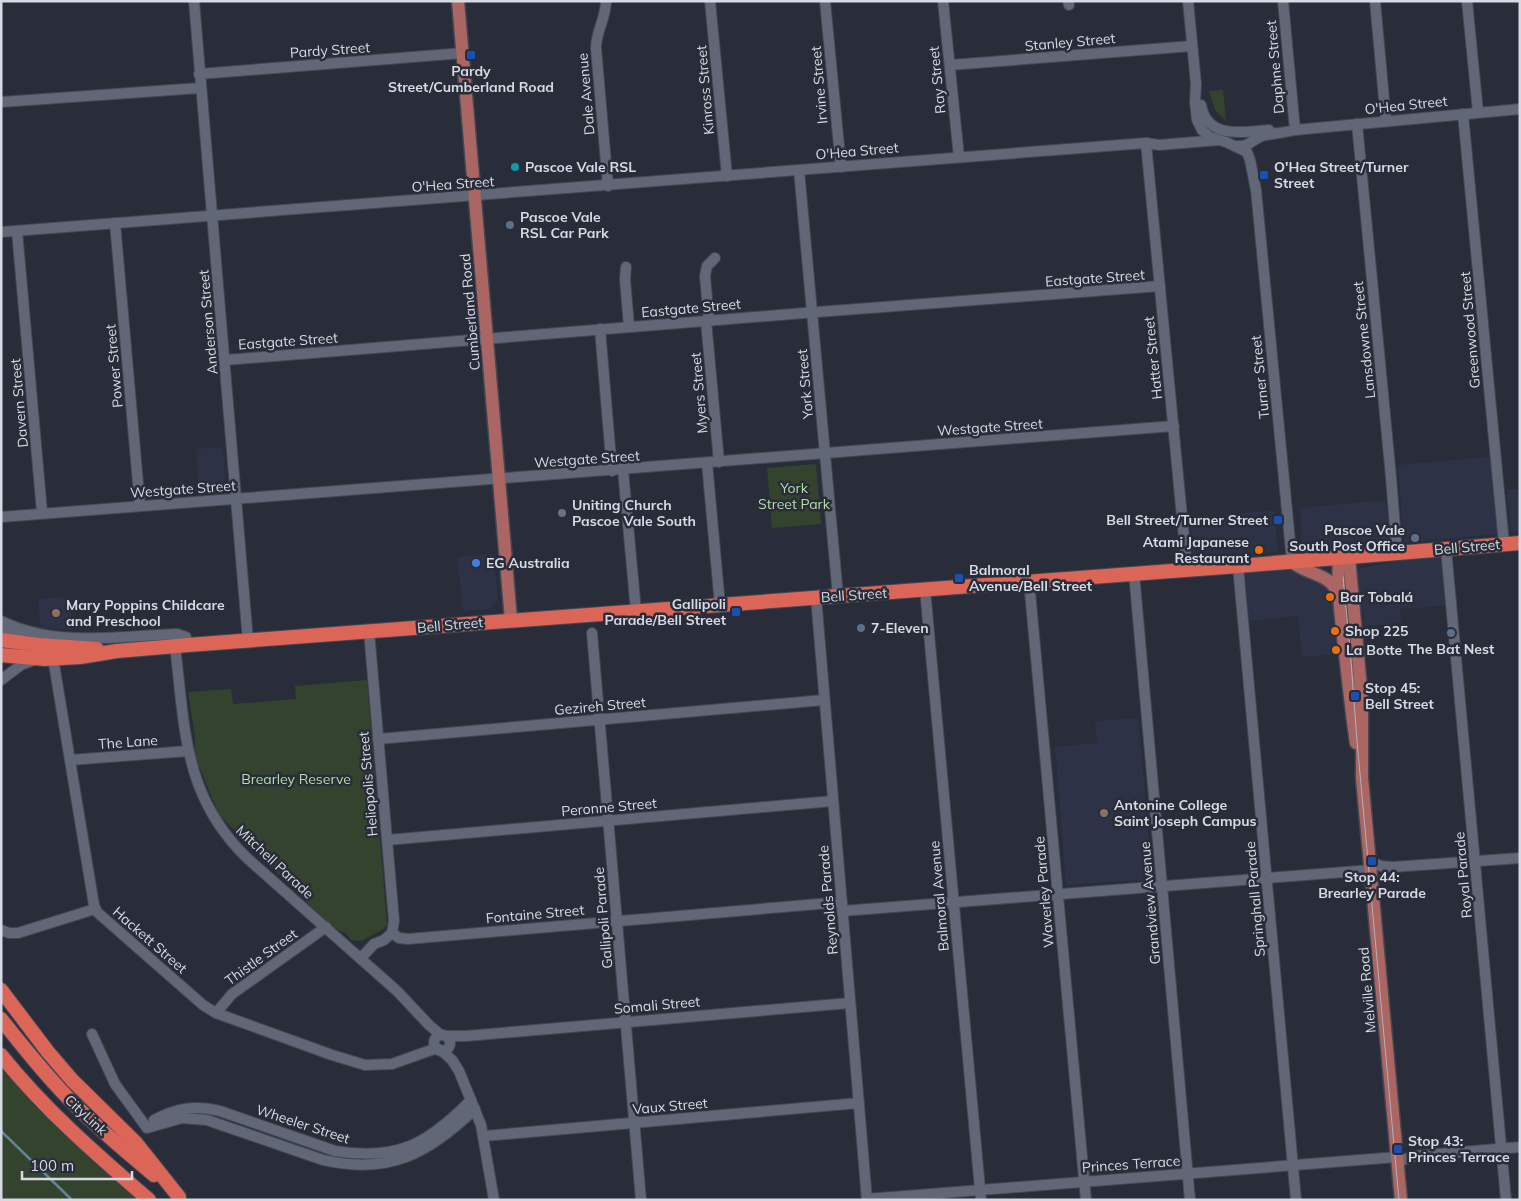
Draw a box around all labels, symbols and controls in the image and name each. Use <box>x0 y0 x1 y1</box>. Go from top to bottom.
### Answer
street label: Daphne Street <box>1262 19 1288 114</box>
street label: Stanley Street <box>1024 29 1116 55</box>
street label: Pardy Street <box>289 38 371 62</box>
street label: Kinross Street <box>692 44 718 135</box>
street label: Irvine Street <box>807 45 831 125</box>
street label: Ray Street <box>924 45 949 115</box>
marker: Pardy Street/Cumberland Road <box>465 49 477 61</box>
street label: Dale Avenue <box>573 52 599 136</box>
place label: Pardy Street/Cumberland Road <box>388 62 554 96</box>
street label: O'Hea Street <box>1364 92 1448 118</box>
street label: O'Hea Street <box>815 138 899 164</box>
place label: Pascoe Vale RSL <box>525 158 636 176</box>
place label: O'Hea Street/Turner Street <box>1274 158 1409 192</box>
marker: Pascoe Vale RSL <box>509 161 521 173</box>
marker: O'Hea Street/Turner Street <box>1258 169 1270 181</box>
street label: O'Hea Street <box>411 172 495 196</box>
place label: Pascoe Vale RSL Car Park <box>520 208 609 242</box>
marker: Pascoe Vale RSL Car Park <box>504 219 516 231</box>
street label: Cumberland Road <box>456 253 484 371</box>
street label: Eastgate Street <box>1045 266 1146 290</box>
street label: Anderson Street <box>194 269 222 375</box>
street label: Greenwood Street <box>1456 271 1484 389</box>
street label: Lansdowne Street <box>1349 280 1379 400</box>
street label: Eastgate Street <box>640 295 742 321</box>
street label: Hatter Street <box>1140 315 1166 401</box>
street label: Power Street <box>101 323 127 409</box>
street label: Eastgate Street <box>238 329 339 353</box>
street label: Turner Street <box>1247 334 1273 420</box>
street label: York Street <box>793 348 817 421</box>
street label: Myers Street <box>686 352 712 434</box>
street label: Davern Street <box>6 358 32 448</box>
street label: Westgate Street <box>937 414 1043 440</box>
street label: Westgate Street <box>534 446 640 472</box>
street label: Westgate Street <box>130 476 236 502</box>
park label: York Street Park <box>758 479 831 513</box>
place label: Uniting Church Pascoe Vale South <box>572 496 696 530</box>
marker: Uniting Church Pascoe Vale South <box>556 507 568 519</box>
place label: Bell Street/Turner Street <box>1106 511 1269 529</box>
marker: Bell Street/Turner Street <box>1272 514 1284 526</box>
place label: Pascoe Vale South Post Office <box>1289 521 1405 555</box>
marker: Pascoe Vale South Post Office <box>1409 532 1421 544</box>
place label: Atami Japanese Restaurant <box>1143 533 1250 567</box>
street label: Bell Street <box>1433 535 1501 559</box>
marker: Atami Japanese Restaurant <box>1253 544 1265 556</box>
place label: EG Australia <box>486 554 570 572</box>
marker: EG Australia <box>470 557 482 569</box>
place label: Balmoral Avenue/Bell Street <box>969 561 1093 595</box>
marker: Balmoral Avenue/Bell Street <box>953 572 965 584</box>
street label: Bell Street <box>820 584 888 606</box>
place label: Bar Tobalá <box>1340 588 1413 606</box>
marker: Bar Tobalá <box>1324 591 1336 603</box>
place label: Gallipoli Parade/Bell Street <box>605 595 727 629</box>
place label: Mary Poppins Childcare and Preschool <box>66 596 225 630</box>
marker: Gallipoli Parade/Bell Street <box>730 606 742 618</box>
marker: Mary Poppins Childcare and Preschool <box>50 607 62 619</box>
street label: Bell Street <box>416 613 484 637</box>
place label: 7-Eleven <box>871 619 929 637</box>
marker: 7-Eleven <box>855 622 867 634</box>
place label: Shop 225 <box>1345 622 1408 640</box>
marker: Shop 225 <box>1329 625 1341 637</box>
marker: The Bat Nest <box>1445 627 1457 639</box>
place label: The Bat Nest <box>1408 640 1495 658</box>
place label: La Botte <box>1346 641 1402 659</box>
marker: La Botte <box>1330 644 1342 656</box>
place label: Stop 45: Bell Street <box>1365 679 1434 713</box>
marker: Stop 45: Bell Street <box>1349 690 1361 702</box>
street label: Gezireh Street <box>554 693 647 719</box>
street label: The Lane <box>98 731 158 753</box>
street label: Heliopolis Street <box>354 731 382 837</box>
park label: Brearley Reserve <box>241 770 351 788</box>
street label: Peronne Street <box>560 794 658 820</box>
place label: Antonine College Saint Joseph Campus <box>1114 796 1257 830</box>
marker: Antonine College Saint Joseph Campus <box>1098 807 1110 819</box>
street label: Mitchell Parade <box>232 821 318 903</box>
street label: Royal Parade <box>1450 831 1476 919</box>
street label: Waverley Parade <box>1030 836 1058 948</box>
street label: Balmoral Avenue <box>925 840 953 952</box>
street label: Grandview Avenue <box>1136 841 1164 965</box>
street label: Springhall Parade <box>1241 841 1269 957</box>
street label: Reynolds Parade <box>814 845 842 955</box>
marker: Stop 44: Brearley Parade <box>1366 855 1378 867</box>
street label: Gallipoli Parade <box>590 866 616 970</box>
place label: Stop 44: Brearley Parade <box>1318 868 1426 902</box>
street label: Fontaine Street <box>485 901 585 927</box>
street label: Hackett Street <box>109 903 191 977</box>
street label: Thistle Street <box>221 925 301 989</box>
street label: Melville Road <box>1354 946 1380 1034</box>
street label: Somali Street <box>613 992 701 1018</box>
street label: CityLink <box>61 1091 112 1140</box>
street label: Vaux Street <box>632 1094 708 1118</box>
street label: Wheeler Street <box>254 1100 352 1148</box>
place label: Stop 43: Princes Terrace <box>1408 1132 1510 1166</box>
marker: Stop 43: Princes Terrace <box>1392 1143 1404 1155</box>
scale bar <box>22 1148 132 1180</box>
street label: Princes Terrace <box>1081 1152 1181 1176</box>
text: 100 m <box>30 1156 74 1175</box>

